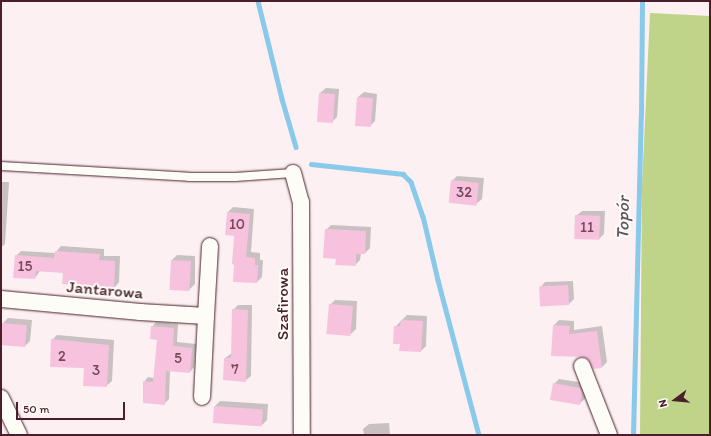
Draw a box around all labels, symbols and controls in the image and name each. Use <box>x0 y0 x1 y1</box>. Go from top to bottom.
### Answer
house number: 32 <box>456 184 472 202</box>
water label: Topór <box>612 196 634 240</box>
house number: 10 <box>229 216 245 234</box>
house number: 11 <box>580 219 594 237</box>
house number: 15 <box>18 258 32 276</box>
street label: Szafirowa <box>273 268 293 340</box>
street label: Jantarowa <box>66 276 144 304</box>
house number: 2 <box>58 348 66 366</box>
house number: 5 <box>174 350 182 368</box>
house number: 7 <box>231 361 239 379</box>
house number: 3 <box>92 362 100 380</box>
north arrow <box>655 380 695 420</box>
scale bar <box>18 394 127 420</box>
text: N <box>656 398 670 409</box>
text: 50 m <box>23 402 49 416</box>

